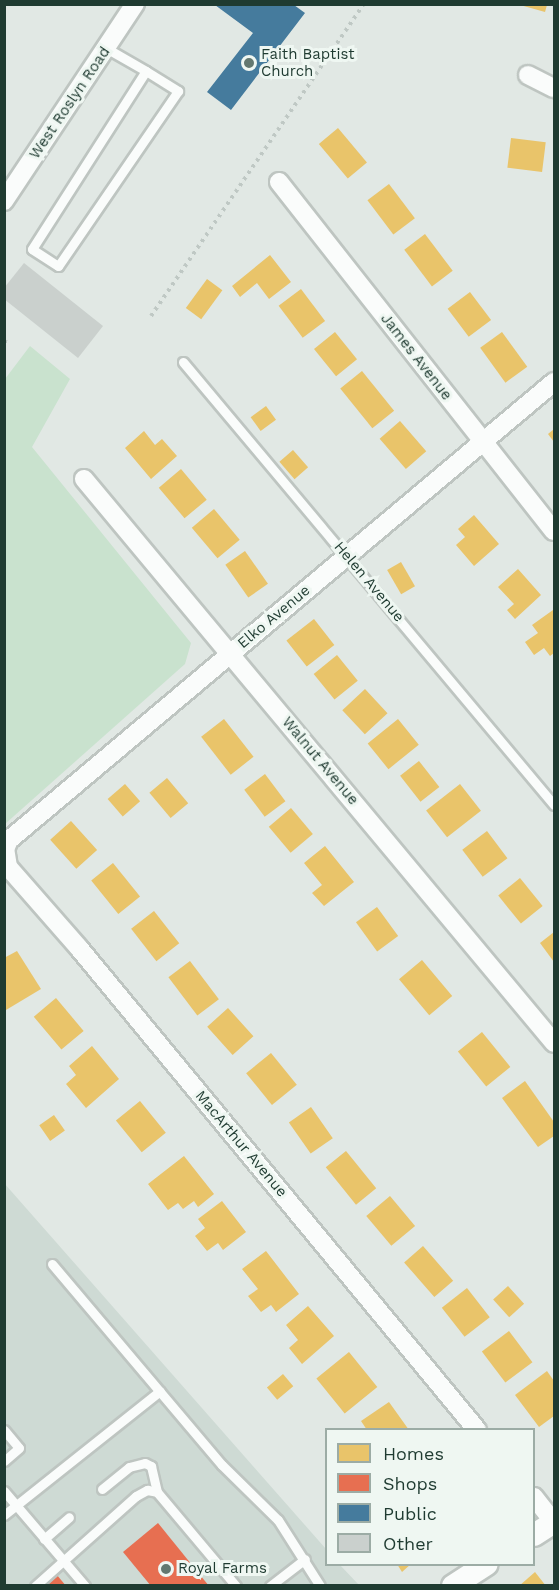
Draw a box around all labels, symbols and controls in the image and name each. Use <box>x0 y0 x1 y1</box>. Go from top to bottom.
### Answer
street label: West Roslyn Road <box>26 43 114 163</box>
place label: Faith Baptist Church <box>261 45 355 80</box>
marker: Faith Baptist Church <box>242 56 256 70</box>
street label: James Avenue <box>376 310 456 404</box>
street label: Helen Avenue <box>330 538 408 626</box>
street label: Elko Avenue <box>234 581 314 653</box>
street label: Walnut Avenue <box>278 713 362 809</box>
street label: MacArthur Avenue <box>191 1087 291 1201</box>
legend <box>325 1428 535 1566</box>
text: Homes <box>383 1443 444 1464</box>
text: Shops <box>383 1473 437 1494</box>
text: Public <box>383 1503 437 1524</box>
text: Other <box>383 1533 433 1554</box>
place label: Royal Farms <box>178 1560 267 1578</box>
marker: Royal Farms <box>159 1562 173 1576</box>

